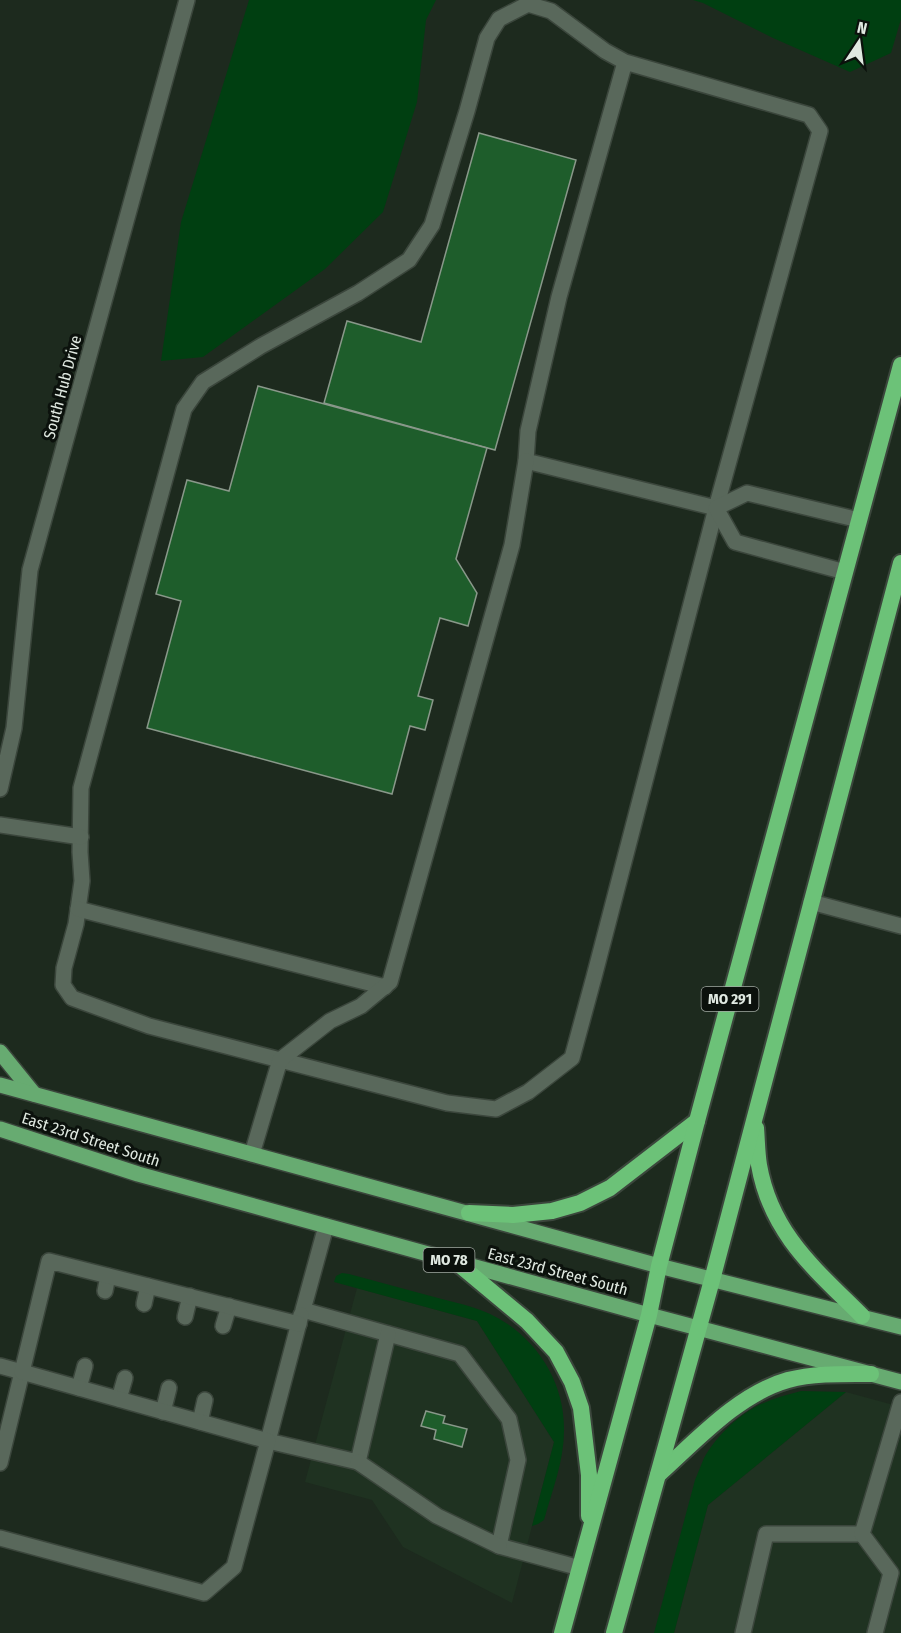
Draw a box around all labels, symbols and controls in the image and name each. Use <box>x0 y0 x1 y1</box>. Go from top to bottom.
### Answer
north arrow <box>829 12 889 72</box>
text: N <box>855 18 869 38</box>
street label: South Hub Drive <box>40 333 85 441</box>
road number: MO 291 <box>702 987 758 1011</box>
street label: East 23rd Street South <box>19 1108 162 1171</box>
street label: East 23rd Street South <box>486 1244 630 1299</box>
road number: MO 78 <box>424 1248 474 1272</box>

